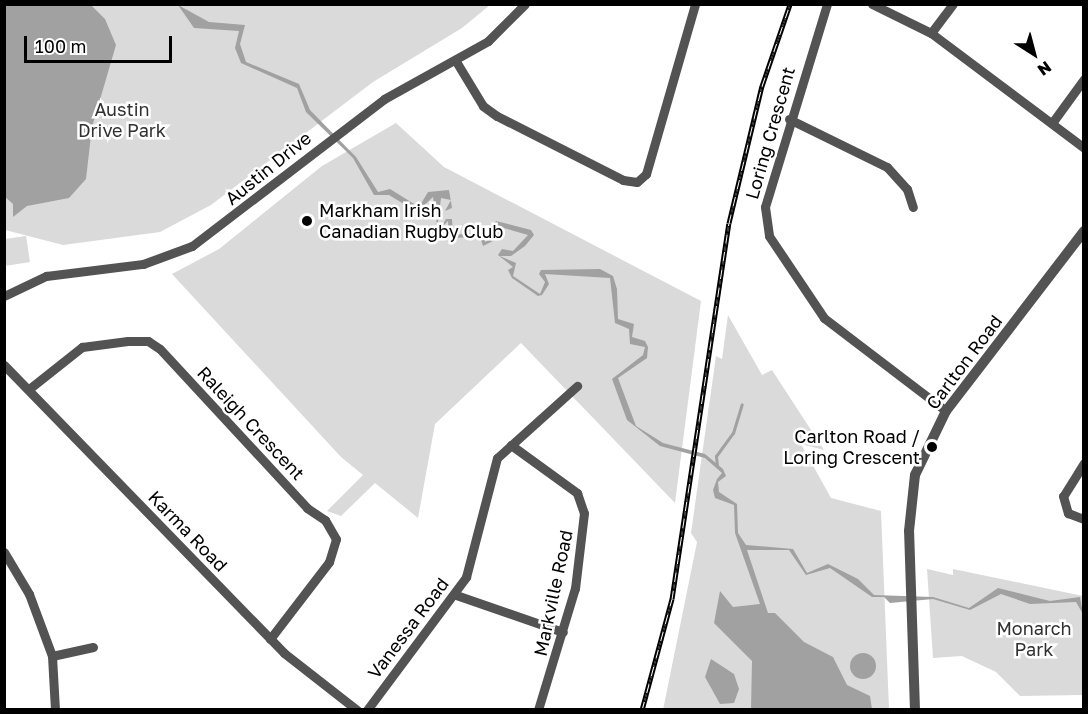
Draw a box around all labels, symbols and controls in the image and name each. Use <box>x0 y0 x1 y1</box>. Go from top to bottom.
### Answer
scale bar <box>27 24 176 62</box>
north arrow <box>1004 24 1064 84</box>
text: 100 m <box>35 35 86 57</box>
text: N <box>1034 57 1055 80</box>
street label: Loring Crescent <box>741 64 799 202</box>
park label: Austin Drive Park <box>78 99 166 142</box>
street label: Austin Drive <box>221 127 315 209</box>
place label: Markham Irish Canadian Rugby Club <box>319 200 503 242</box>
marker: Markham Irish Canadian Rugby Club <box>300 214 314 228</box>
street label: Carlton Road <box>922 311 1006 413</box>
street label: Raleigh Crescent <box>193 362 309 484</box>
place label: Carlton Road / Loring Crescent <box>783 426 920 468</box>
marker: Carlton Road / Loring Crescent <box>925 440 939 454</box>
street label: Karma Road <box>144 486 232 576</box>
street label: Markville Road <box>529 528 577 658</box>
street label: Vanessa Road <box>363 573 453 683</box>
park label: Monarch Park <box>996 618 1072 660</box>

